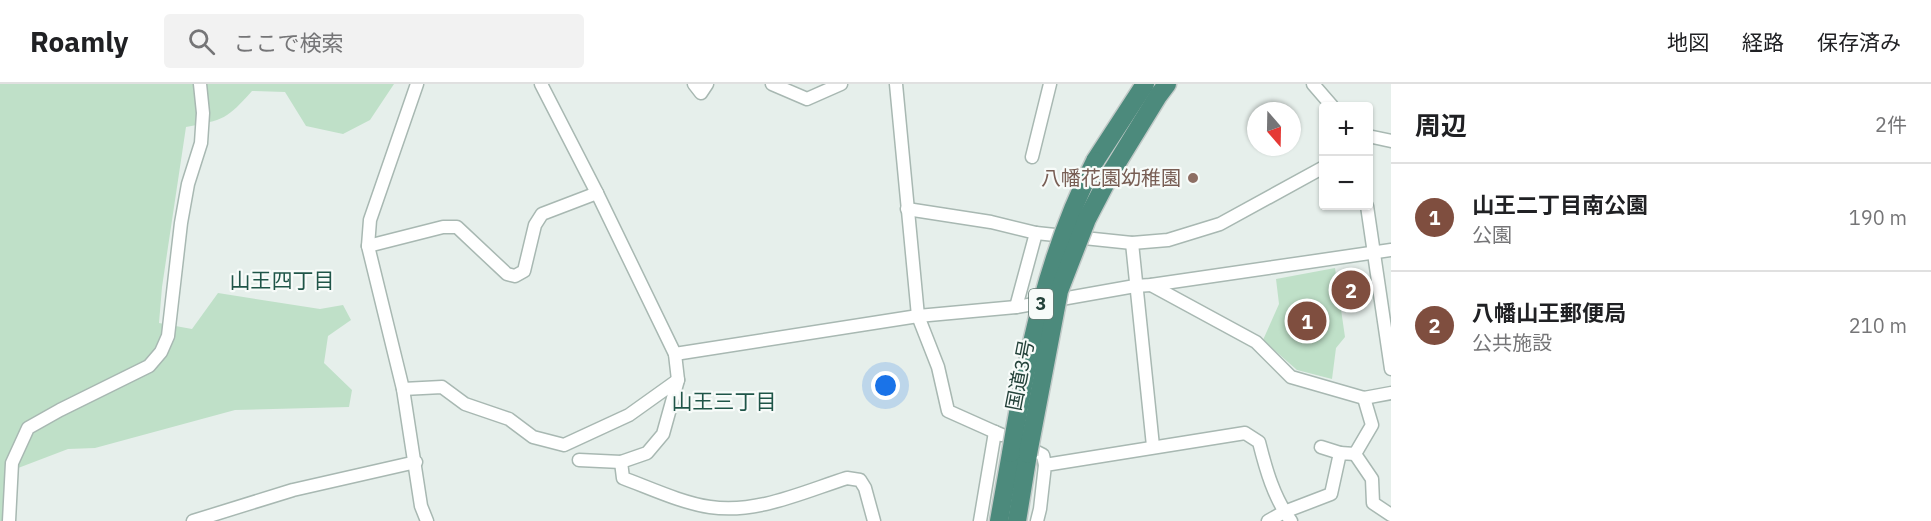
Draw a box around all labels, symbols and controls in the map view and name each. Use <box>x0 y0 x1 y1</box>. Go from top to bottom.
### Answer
search box <box>164 14 584 68</box>
text: Roamly <box>30 23 128 60</box>
icon: search <box>185 25 218 58</box>
text: ここで検索 <box>233 28 344 57</box>
text: 地図 <box>1667 28 1709 56</box>
text: 経路 <box>1742 28 1784 56</box>
text: 保存済み <box>1817 28 1901 56</box>
north arrow <box>1247 102 1301 156</box>
map controls <box>1319 102 1373 210</box>
button: + <box>1319 102 1373 156</box>
text: 周辺 <box>1415 108 1467 142</box>
text: 2件 <box>1875 111 1907 138</box>
button: − <box>1319 156 1373 210</box>
place label: 八幡花園幼稚園 <box>1041 164 1181 191</box>
marker: 八幡花園幼稚園 <box>1186 171 1200 185</box>
text: 山王二丁目南公園 <box>1472 190 1648 219</box>
text: 1 <box>1429 204 1441 231</box>
text: 190 m <box>1849 204 1907 231</box>
text: 公園 <box>1472 221 1512 248</box>
district label: 山王四丁目 <box>230 266 335 294</box>
pin: 2 <box>1332 268 1370 312</box>
road number: 3 <box>1029 289 1053 319</box>
pin: 1 <box>1288 298 1326 344</box>
text: 八幡山王郵便局 <box>1472 298 1626 327</box>
text: 2 <box>1429 312 1441 339</box>
text: 210 m <box>1849 312 1907 339</box>
text: 公共施設 <box>1472 329 1552 356</box>
street label: 国道3号 <box>999 337 1040 413</box>
your location <box>871 371 900 400</box>
district label: 山王三丁目 <box>672 387 777 415</box>

